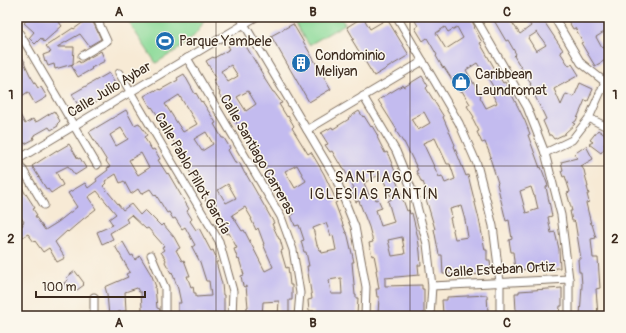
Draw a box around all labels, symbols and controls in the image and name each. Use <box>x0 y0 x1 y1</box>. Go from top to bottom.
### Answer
text: A <box>115 4 124 20</box>
text: B <box>309 4 317 20</box>
text: C <box>503 4 511 20</box>
sports icon: Parque Yambele <box>154 30 176 52</box>
place label: Parque Yambele <box>179 33 272 50</box>
place label: Condominio Meliyan <box>315 47 386 80</box>
building icon: Condominio Meliyan <box>290 52 312 74</box>
street label: Calle Julio Aybar <box>64 58 154 121</box>
place label: Caribbean Laundromat <box>475 66 547 99</box>
shop icon: Caribbean Laundromat <box>450 71 472 93</box>
text: 1 <box>8 87 14 103</box>
text: 1 <box>612 87 618 103</box>
street label: Calle Santiago Carreras <box>216 91 299 218</box>
street label: Calle Pablo Pillot García <box>151 109 234 237</box>
district label: SANTIAGO IGLESIAS PANTÍN <box>309 168 439 204</box>
text: 2 <box>7 231 15 247</box>
text: 2 <box>611 231 619 247</box>
street label: Calle Esteban Ortiz <box>444 258 556 281</box>
scale bar <box>36 273 145 299</box>
text: 100 m <box>42 280 77 295</box>
text: A <box>115 315 124 331</box>
text: B <box>309 315 317 331</box>
text: C <box>503 315 511 331</box>

